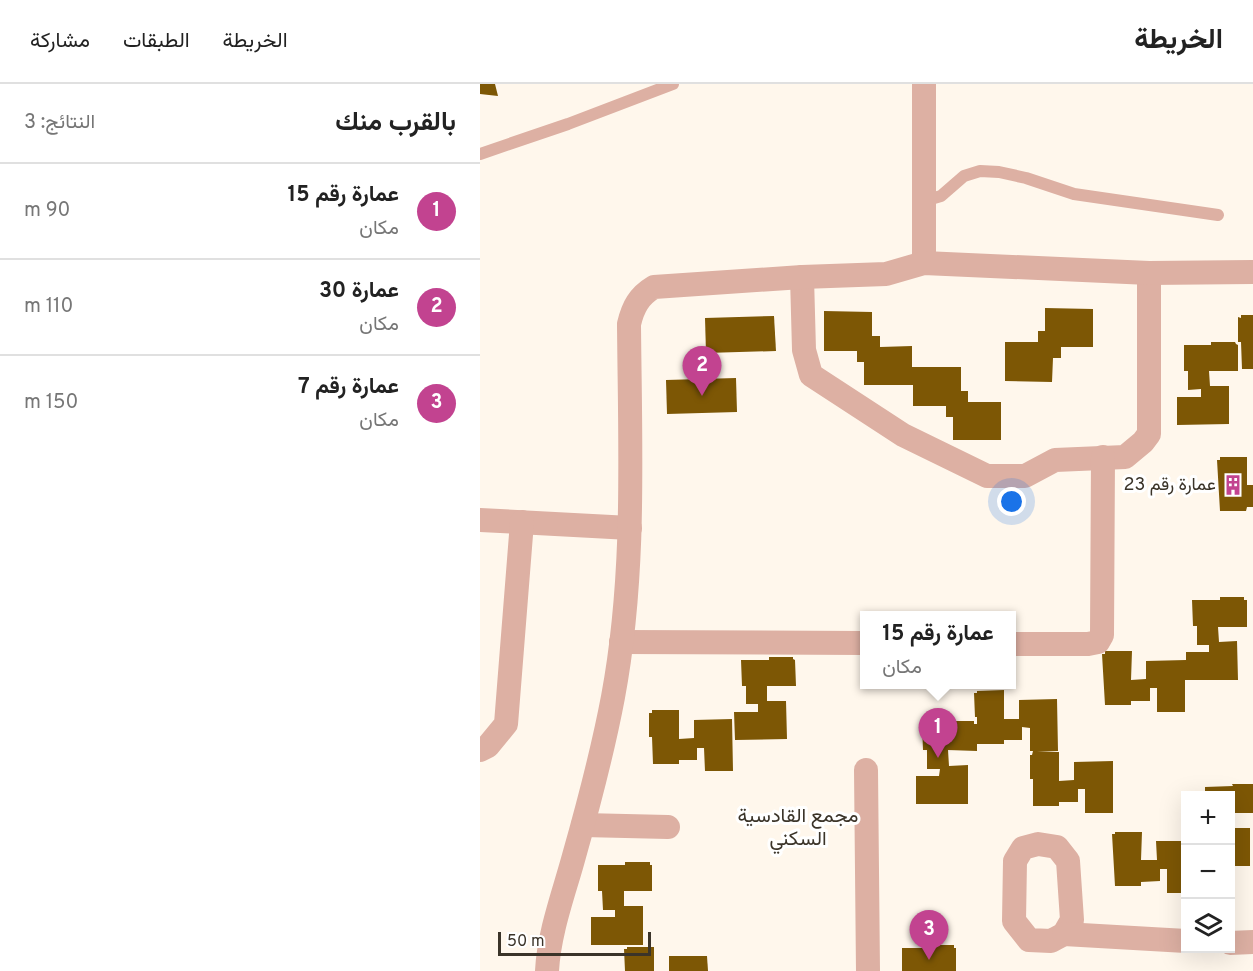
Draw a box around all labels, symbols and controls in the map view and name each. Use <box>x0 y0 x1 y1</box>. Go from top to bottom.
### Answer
text: الخريطة <box>1134 23 1223 59</box>
text: مشاركة <box>30 28 90 55</box>
text: الطبقات <box>123 28 190 55</box>
text: الخريطة <box>223 28 288 55</box>
text: بالقرب منك <box>335 107 456 140</box>
text: النتائج: 3 <box>24 110 95 136</box>
text: عمارة رقم 15 <box>288 182 399 209</box>
text: 90 m <box>24 198 70 224</box>
text: 1 <box>433 198 441 224</box>
text: مكان <box>359 216 399 242</box>
text: عمارة 30 <box>319 278 399 305</box>
text: 110 m <box>24 294 73 320</box>
text: 2 <box>430 294 443 320</box>
text: مكان <box>359 312 399 338</box>
pin: 2 <box>682 346 722 396</box>
text: عمارة رقم 7 <box>298 374 399 401</box>
text: 150 m <box>24 390 78 416</box>
text: 3 <box>431 390 443 416</box>
text: مكان <box>359 408 399 434</box>
building icon: عمارة رقم 23 <box>1221 473 1245 497</box>
place label: عمارة رقم 23 <box>1124 474 1216 497</box>
your location <box>997 487 1026 516</box>
popup <box>860 611 1016 689</box>
text: عمارة رقم 15 <box>882 621 994 648</box>
text: مكان <box>882 655 922 681</box>
pin: 1 <box>918 708 958 758</box>
map controls <box>1181 791 1235 953</box>
button: + <box>1181 791 1235 845</box>
district label: مجمع القادسية السكني <box>737 804 859 855</box>
button: − <box>1181 845 1235 899</box>
button: layers <box>1181 899 1235 953</box>
pin: 3 <box>910 910 948 960</box>
scale bar <box>498 929 651 956</box>
text: 50 m <box>507 932 545 952</box>

